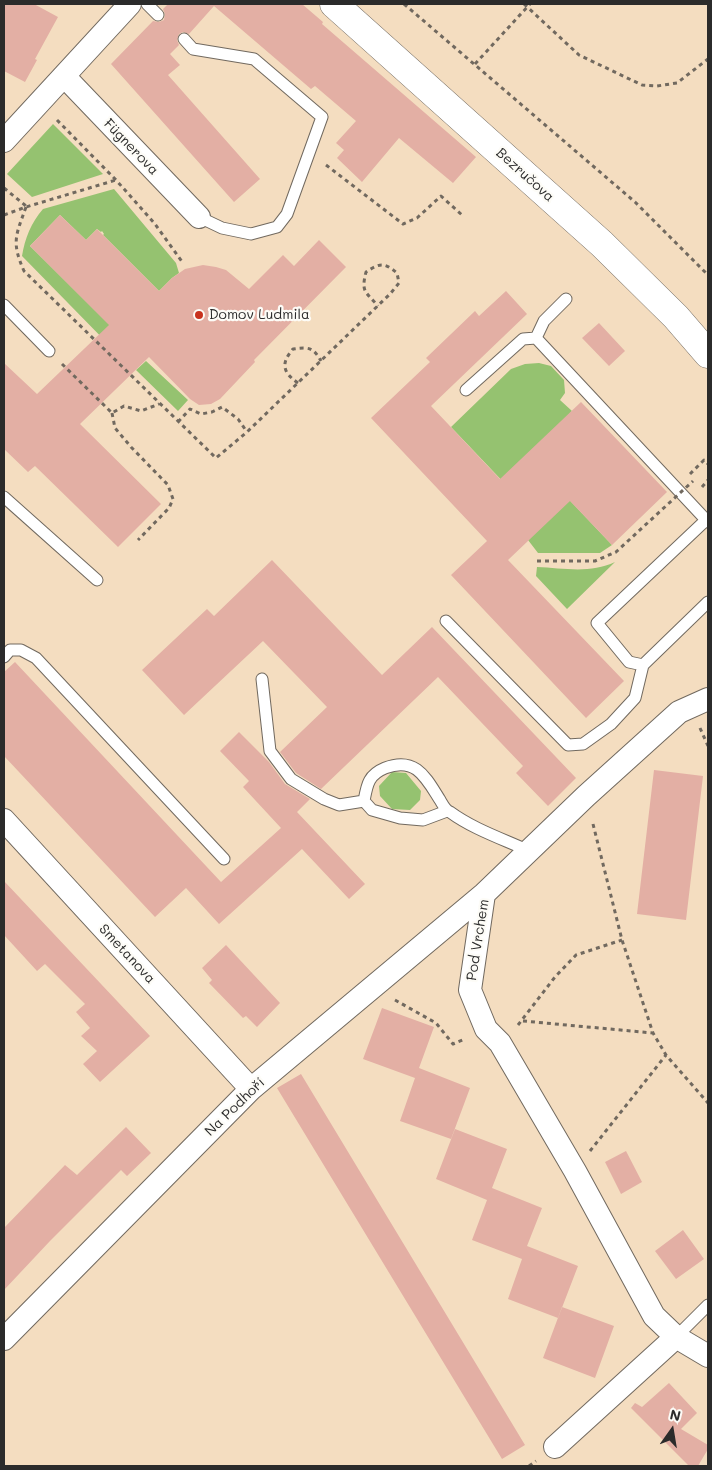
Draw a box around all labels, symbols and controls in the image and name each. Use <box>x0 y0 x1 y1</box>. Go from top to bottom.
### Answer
street label: Fügnerova <box>100 115 162 179</box>
street label: Bezručova <box>492 145 558 205</box>
place label: Domov Ludmila <box>209 307 310 323</box>
marker: Domov Ludmila <box>193 309 205 321</box>
street label: Pod Vrchem <box>463 898 493 982</box>
street label: Smetanova <box>95 921 159 987</box>
street label: Na Podhoří <box>202 1074 268 1140</box>
text: N <box>668 1404 683 1425</box>
north arrow <box>647 1405 697 1455</box>

